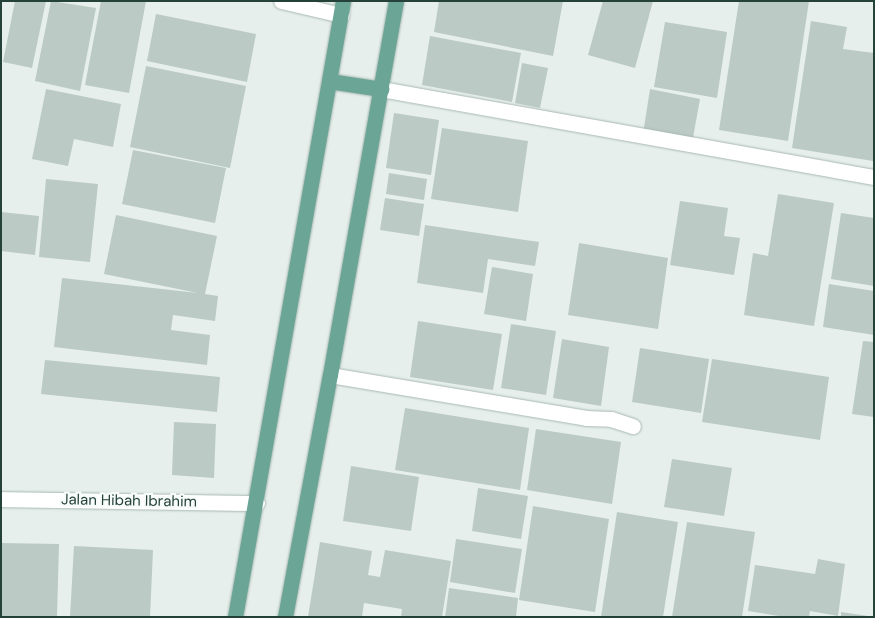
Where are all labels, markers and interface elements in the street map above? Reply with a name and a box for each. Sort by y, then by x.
street label: Jalan Hibah Ibrahim [61,491,197,511]

